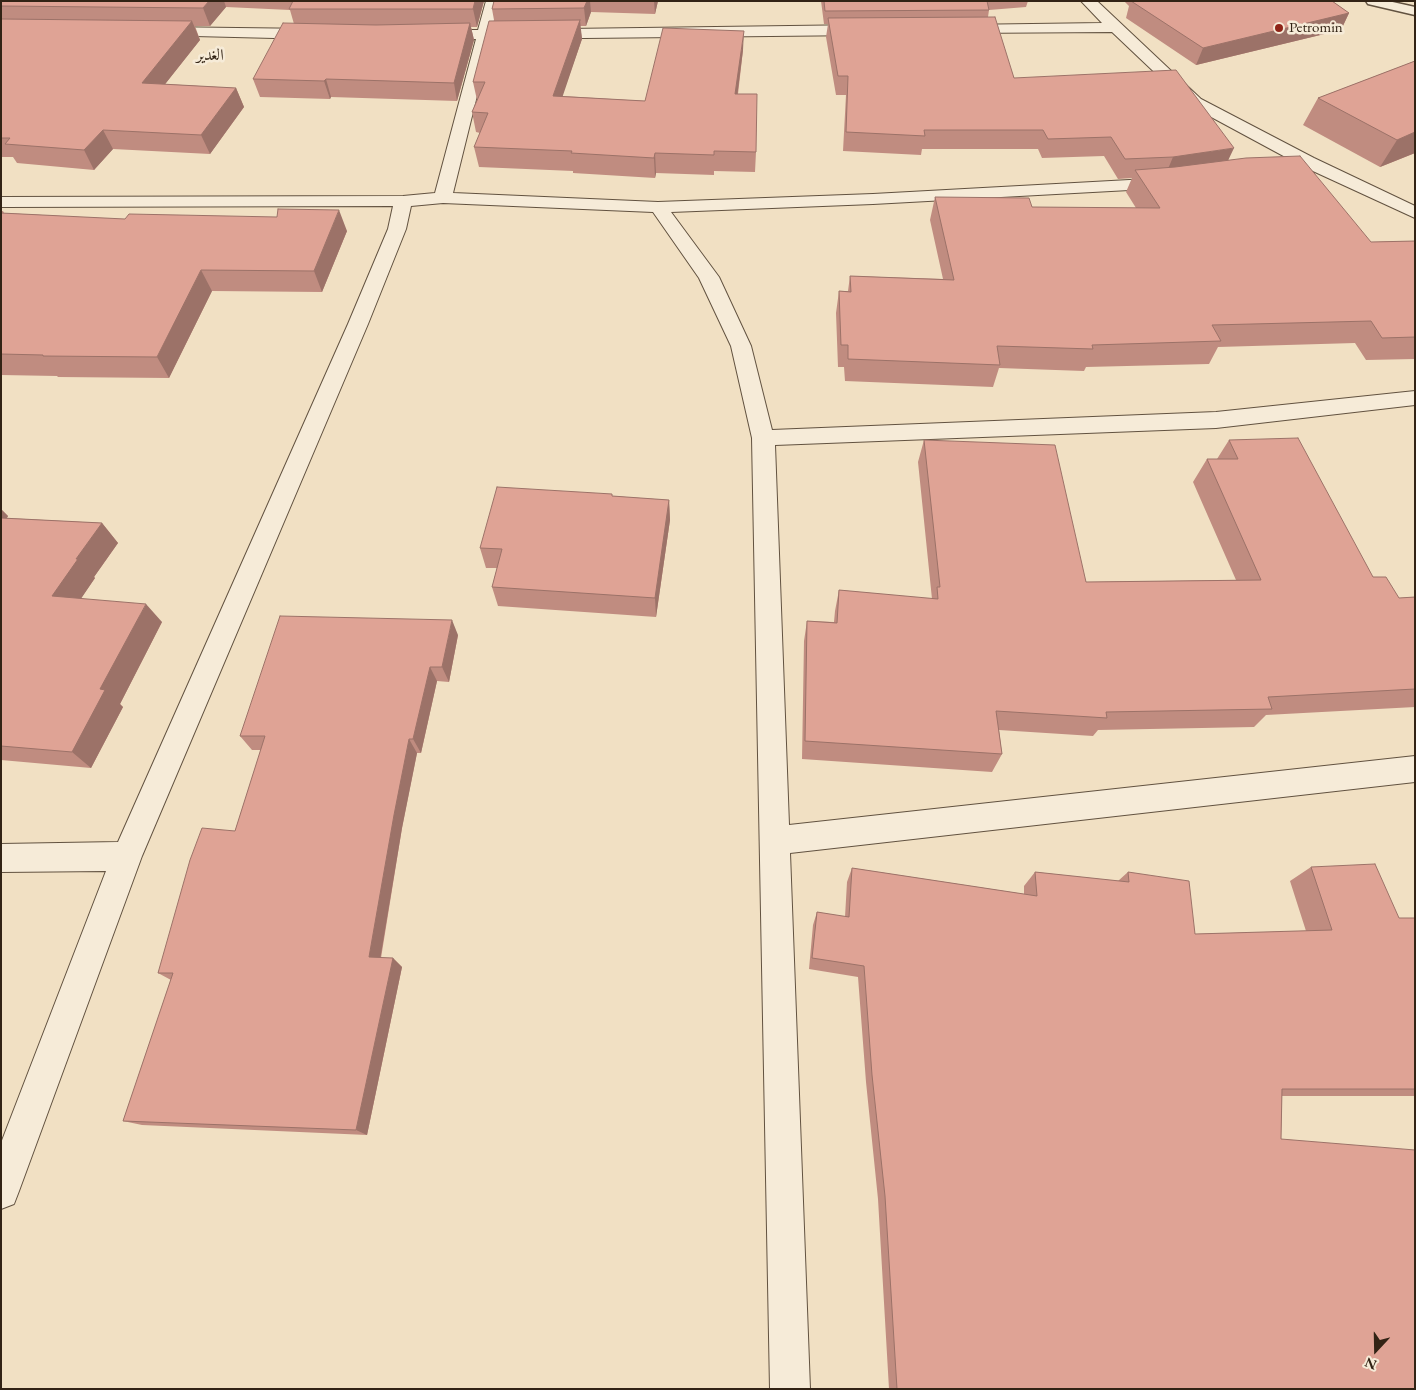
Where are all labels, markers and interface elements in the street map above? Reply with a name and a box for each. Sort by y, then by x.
place label: Petromin [1289,19,1343,37]
marker: Petromin [1273,22,1285,34]
district label: الغدير [196,46,224,66]
north arrow [1351,1325,1401,1375]
text: N [1362,1354,1379,1374]

